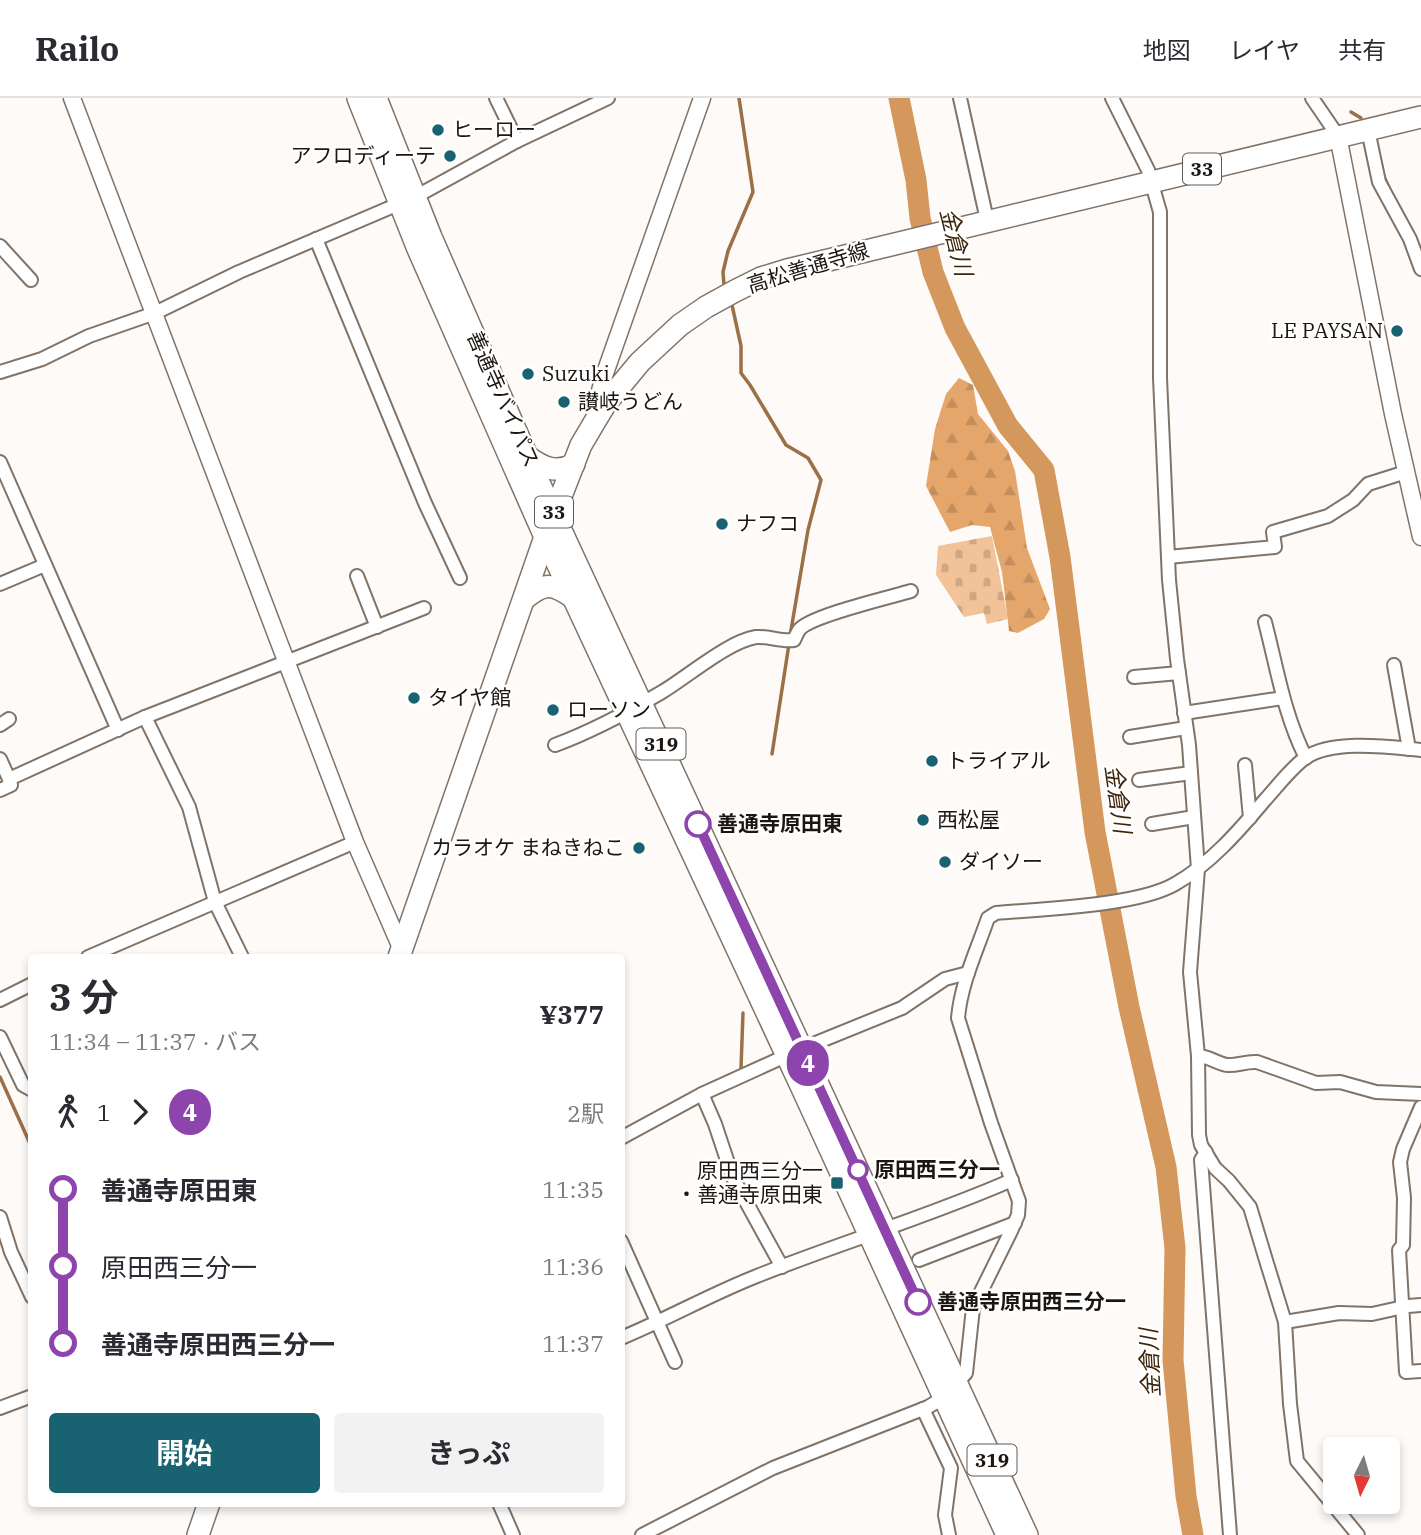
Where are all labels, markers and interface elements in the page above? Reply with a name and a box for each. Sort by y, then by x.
text: Railo [35,27,119,70]
text: 地図 [1143,34,1191,66]
text: レイヤ [1229,34,1300,66]
text: 共有 [1338,34,1386,66]
place label: ヒーロー [452,115,536,143]
marker: ヒーロー [430,122,446,138]
place label: アフロディーテ [290,141,436,169]
marker: アフロディーテ [442,148,458,164]
road number: 33 [1183,153,1221,184]
water label: 金倉川 [934,205,981,282]
street label: 高松善通寺線 [743,235,872,299]
place label: LE PAYSAN [1271,316,1383,344]
marker: LE PAYSAN [1389,323,1405,339]
street label: 善通寺バイパス [461,326,547,471]
place label: Suzuki [542,359,610,387]
marker: Suzuki [520,366,536,382]
place label: 讃岐うどん [578,387,683,415]
marker: 讃岐うどん [556,394,572,410]
road number: 33 [535,496,573,528]
place label: ナフコ [736,509,799,537]
marker: ナフコ [714,516,730,532]
place label: タイヤ館 [428,683,511,711]
marker: タイヤ館 [406,690,422,706]
place label: ローソン [567,695,651,723]
marker: ローソン [545,702,561,718]
road number: 319 [636,729,686,760]
place label: トライアル [946,746,1051,774]
marker: トライアル [924,753,940,769]
water label: 金倉川 [1099,763,1139,838]
place label: 西松屋 [937,805,1000,833]
place label: 善通寺原田東 [717,809,843,837]
marker: 善通寺原田東 [685,811,711,837]
marker: 西松屋 [915,812,931,828]
place label: カラオケ まねきねこ [431,833,625,861]
marker: カラオケ まねきねこ [631,840,647,856]
place label: ダイソー [959,847,1043,875]
marker: ダイソー [937,854,953,870]
text: 3 分 [49,972,119,1021]
text: ¥377 [539,997,604,1031]
text: 11:34 – 11:37 · バス [49,1026,261,1056]
line badge: 4 [785,1040,831,1086]
text: 4 [801,1047,815,1079]
icon: walk [49,1093,87,1131]
icon: forward [121,1093,159,1131]
text: 4 [183,1096,197,1128]
text: 1 [97,1097,111,1127]
text: 2駅 [567,1098,604,1128]
place label: 原田西三分一 [874,1155,1000,1183]
place label: 原田西三分一 ・善通寺原田東 [676,1156,823,1208]
marker: 原田西三分一 [848,1160,868,1180]
text: 善通寺原田東 [101,1173,257,1207]
text: 11:35 [542,1174,604,1204]
marker: 原田西三分一 ・善通寺原田東 [829,1175,845,1191]
text: 原田西三分一 [101,1250,257,1284]
text: 11:36 [542,1251,604,1281]
place label: 善通寺原田西三分一 [937,1287,1126,1315]
marker: 善通寺原田西三分一 [905,1289,931,1315]
water label: 金倉川 [1132,1325,1166,1398]
text: 善通寺原田西三分一 [101,1327,335,1361]
text: 11:37 [542,1328,604,1358]
button: 開始 [49,1413,320,1493]
button: きっぷ [334,1413,604,1493]
north arrow [1323,1437,1400,1514]
map controls [1323,1437,1400,1514]
road number: 319 [968,1444,1016,1476]

